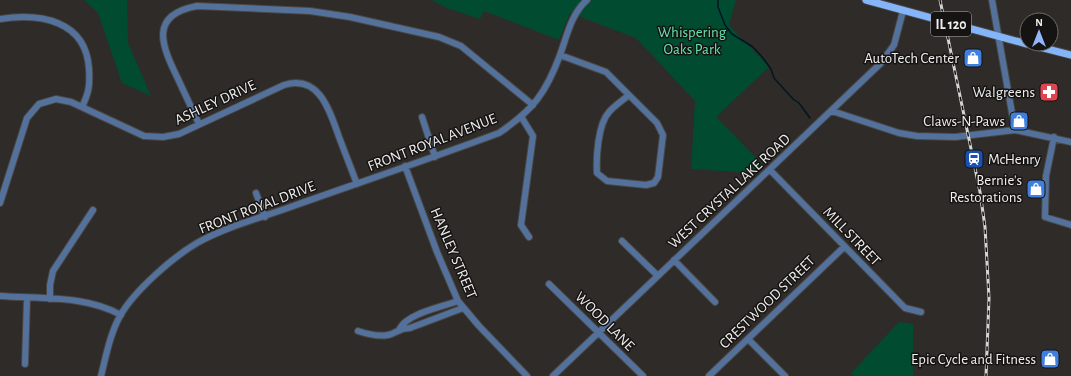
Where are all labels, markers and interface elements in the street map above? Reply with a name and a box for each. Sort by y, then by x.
road number: IL 120 [931,12,971,36]
north arrow [1019,12,1059,52]
text: N [1035,17,1043,28]
park label: Whispering Oaks Park [658,25,727,57]
shop icon: AutoTech Center [962,47,984,69]
place label: AutoTech Center [864,51,959,66]
street label: ASHLEY DRIVE [172,77,258,128]
pharmacy icon: Walgreens [1038,81,1060,103]
place label: Walgreens [973,85,1035,100]
shop icon: Claws-N-Paws [1008,110,1030,132]
street label: FRONT ROYAL AVENUE [366,111,499,174]
place label: Claws-N-Paws [923,114,1005,129]
street label: WEST CRYSTAL LAKE ROAD [666,131,793,252]
station icon: McHenry [963,148,985,170]
place label: McHenry [988,152,1041,167]
place label: Bernie's Restorations [949,173,1022,205]
street label: FRONT ROYAL DRIVE [197,178,317,237]
shop icon: Bernie's Restorations [1025,178,1047,200]
street label: MILL STREET [820,204,884,269]
street label: HANLEY STREET [428,205,480,302]
street label: CRESTWOOD STREET [717,253,818,352]
street label: WOOD LANE [572,289,637,354]
shop icon: Epic Cycle and Fitness [1039,348,1061,370]
place label: Epic Cycle and Fitness [911,352,1036,367]

